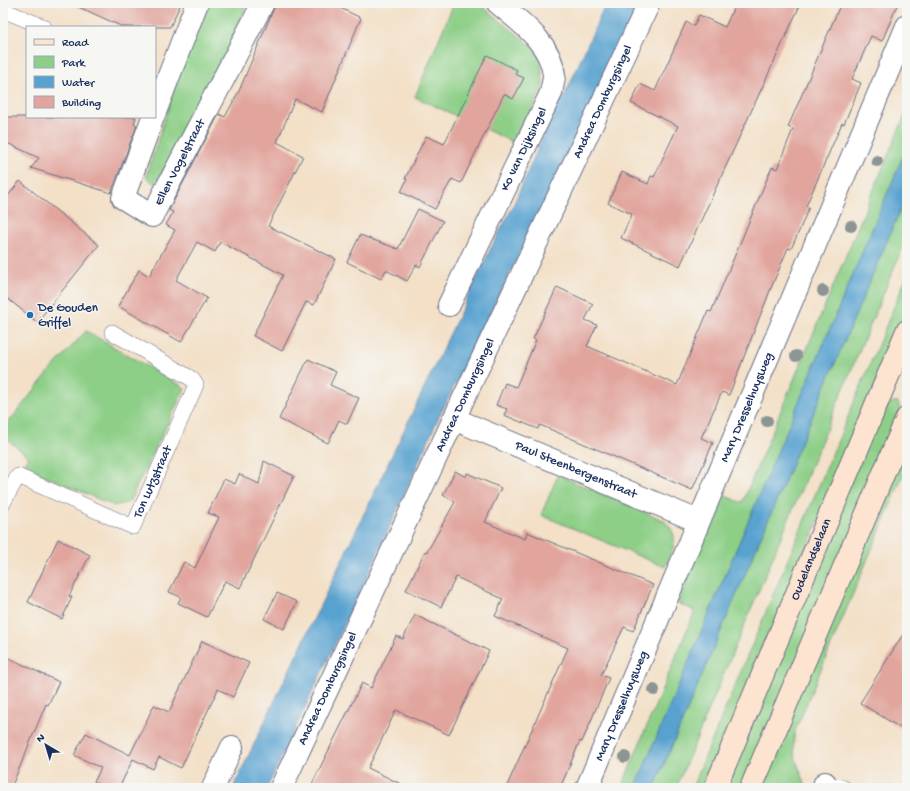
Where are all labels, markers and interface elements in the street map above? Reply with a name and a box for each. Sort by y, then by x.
legend [26,26,156,118]
text: Road [62,37,89,51]
street label: Andrea Domburgsingel [570,43,636,161]
text: Park [61,57,87,71]
text: Water [62,77,96,91]
text: Building [61,97,101,111]
street label: Ko van Dijksingel [498,105,551,193]
street label: Ellen Vogelstraat [151,115,209,208]
place label: De Gouden Griffel [37,301,99,331]
marker: De Gouden Griffel [25,310,35,320]
street label: Andrea Domburgsingel [432,336,498,454]
street label: Mary Dresselhuysweg [717,350,777,464]
street label: Paul Steenbergenstraat [512,437,640,503]
street label: Ton Lutzstraat [130,442,176,521]
street label: Oudelandselaan [787,516,835,602]
street label: Andrea Domburgsingel [295,629,361,747]
street label: Mary Dresselhuysweg [592,649,651,763]
north arrow [26,725,66,765]
text: N [35,732,48,746]

